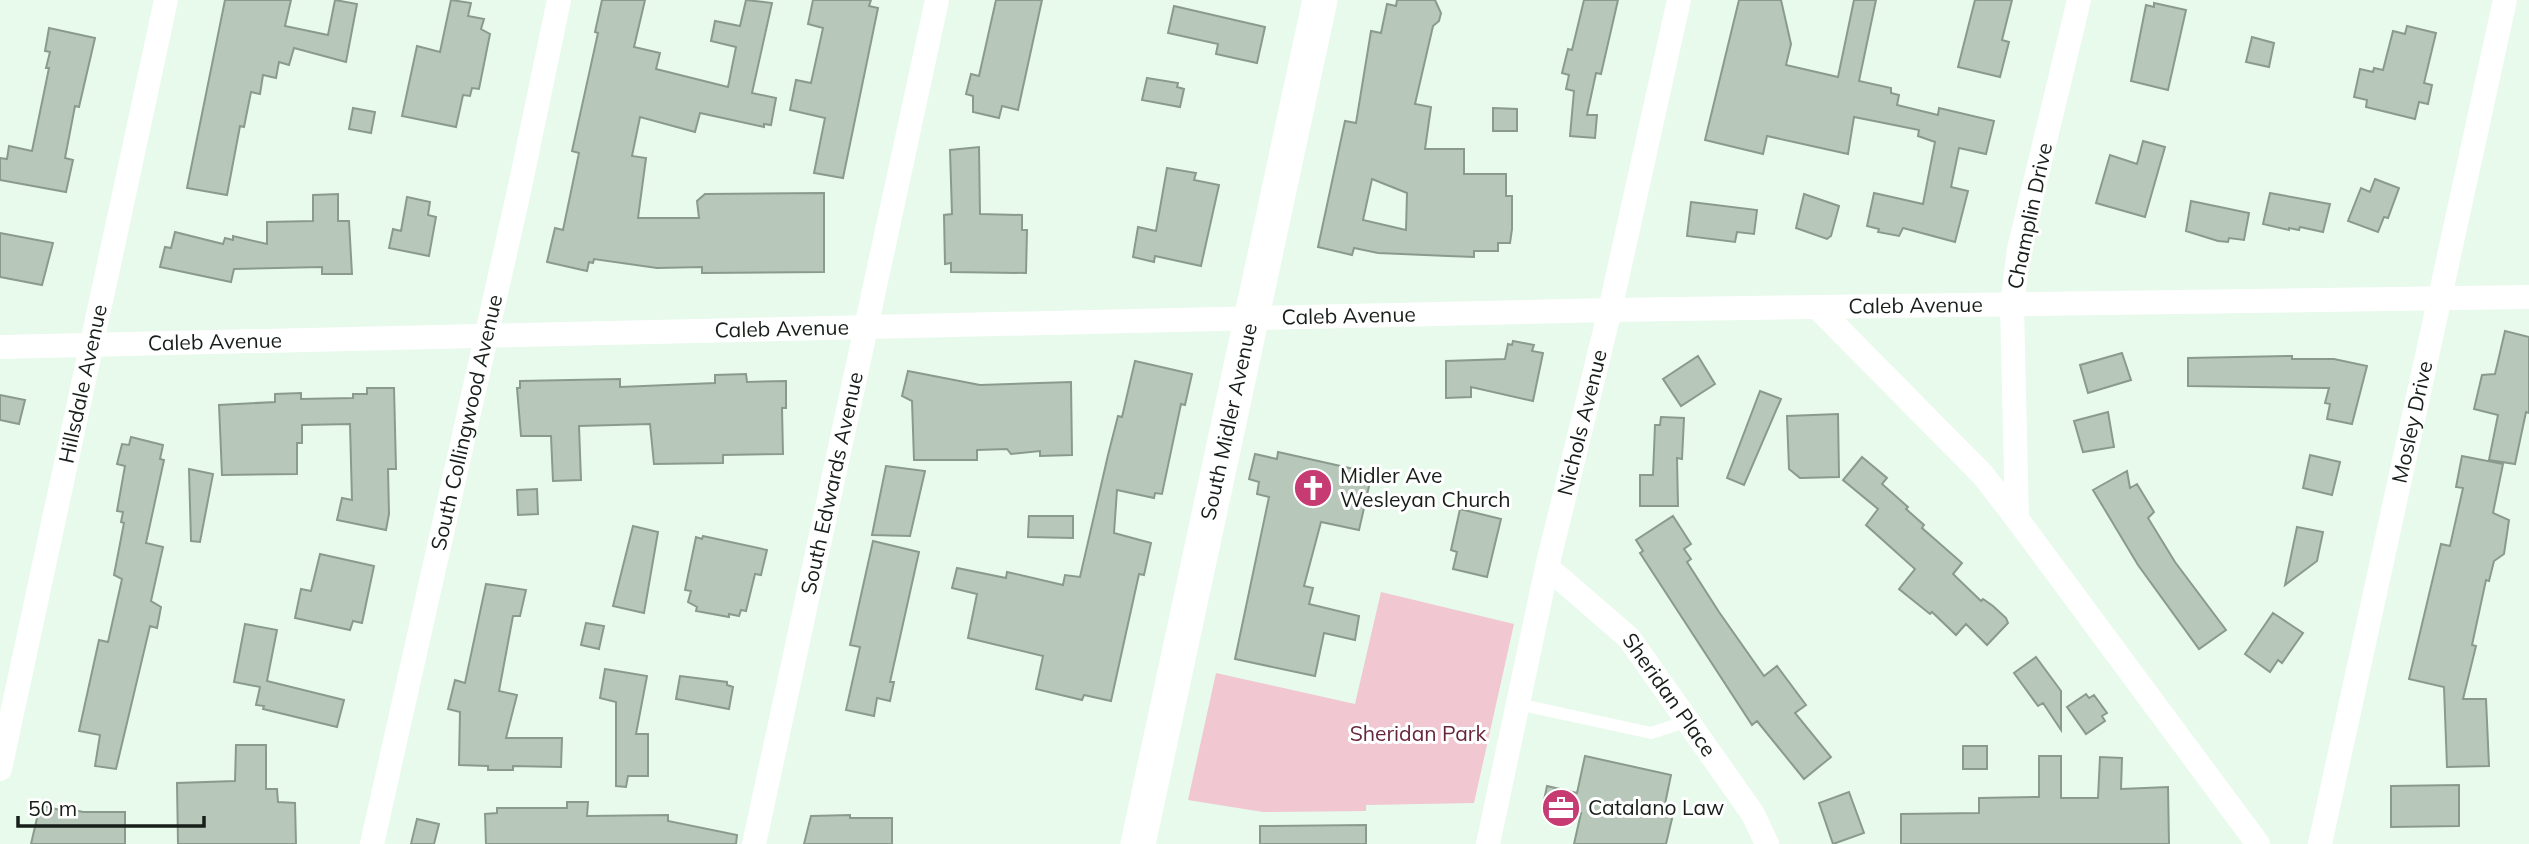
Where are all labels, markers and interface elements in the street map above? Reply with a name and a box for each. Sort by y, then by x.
street label: Champlin Drive [2001,140,2057,291]
street label: Caleb Avenue [1848,291,1983,319]
street label: South Collingwood Avenue [425,292,507,553]
street label: Caleb Avenue [1281,300,1416,330]
street label: Hillsdale Avenue [52,302,112,466]
street label: Caleb Avenue [714,313,849,343]
street label: South Midler Avenue [1194,321,1262,522]
street label: Caleb Avenue [147,327,282,356]
street label: Nichols Avenue [1551,347,1612,498]
street label: Mosley Drive [2386,358,2438,485]
street label: South Edwards Avenue [794,369,868,597]
place label: Midler Ave Wesleyan Church [1340,462,1511,512]
church icon: Midler Ave Wesleyan Church [1292,467,1334,509]
street label: Sheridan Place [1617,627,1722,761]
park label: Sheridan Park [1350,720,1486,746]
scale bar [18,784,203,828]
office icon: Catalano Law [1540,787,1582,829]
place label: Catalano Law [1588,794,1724,820]
text: 50 m [28,795,77,821]

